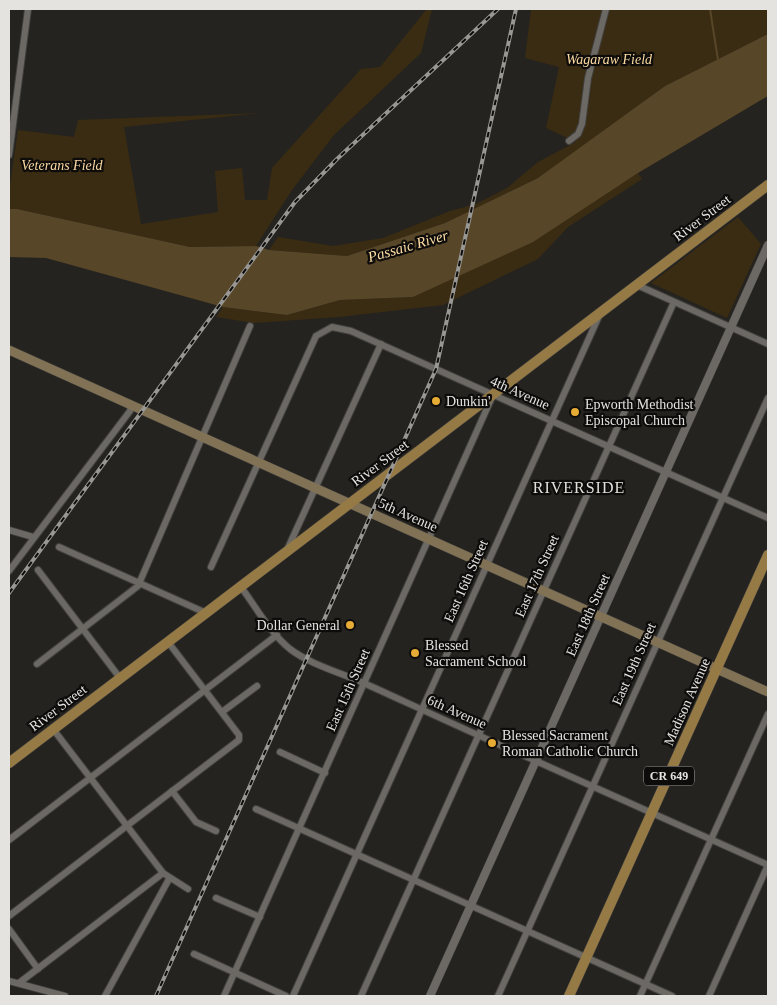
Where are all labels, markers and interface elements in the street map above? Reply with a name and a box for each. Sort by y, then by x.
park label: Wagaraw Field [566,52,653,67]
park label: Veterans Field [21,158,104,173]
street label: River Street [671,192,733,244]
water label: Passaic River [365,227,450,265]
street label: 4th Avenue [488,373,552,413]
place label: Dunkin' [446,394,491,409]
marker: Dunkin' [430,395,442,407]
place label: Epworth Methodist Episcopal Church [585,397,694,428]
marker: Epworth Methodist Episcopal Church [569,406,581,418]
street label: River Street [349,437,411,489]
district label: RIVERSIDE [533,479,625,496]
street label: 5th Avenue [376,495,440,535]
street label: East 17th Street [512,532,562,620]
street label: East 16th Street [441,537,491,625]
street label: East 18th Street [563,571,613,659]
place label: Dollar General [256,618,340,633]
marker: Dollar General [344,619,356,631]
street label: East 19th Street [609,620,659,708]
place label: Blessed Sacrament School [425,638,527,669]
street label: East 15th Street [323,646,373,734]
marker: Blessed Sacrament School [409,647,421,659]
street label: Madison Avenue [661,656,713,748]
street label: River Street [27,682,89,734]
street label: 6th Avenue [425,692,489,732]
place label: Blessed Sacrament Roman Catholic Church [502,728,638,759]
marker: Blessed Sacrament Roman Catholic Church [486,737,498,749]
road number: CR 649 [644,766,694,786]

